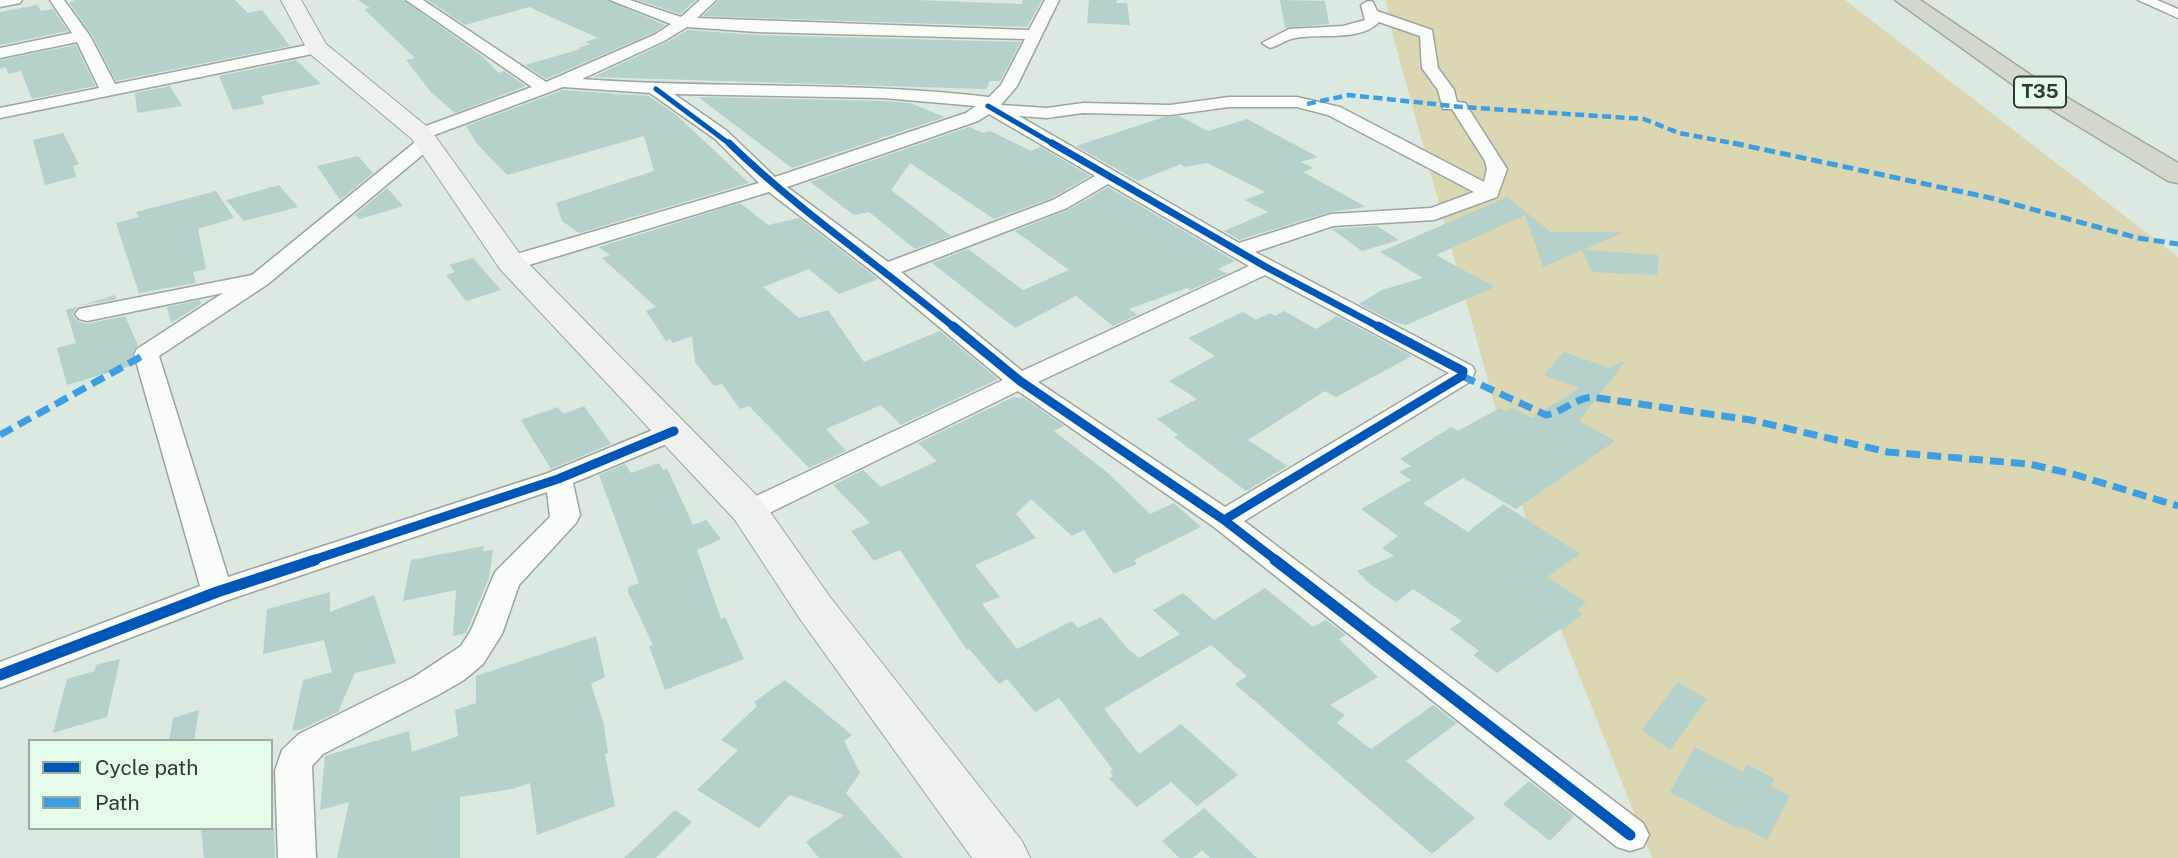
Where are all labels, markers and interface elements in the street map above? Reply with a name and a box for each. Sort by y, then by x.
road number: T35 [2014,76,2066,108]
legend [28,739,273,830]
text: Cycle path [95,755,198,780]
text: Path [95,790,140,815]

